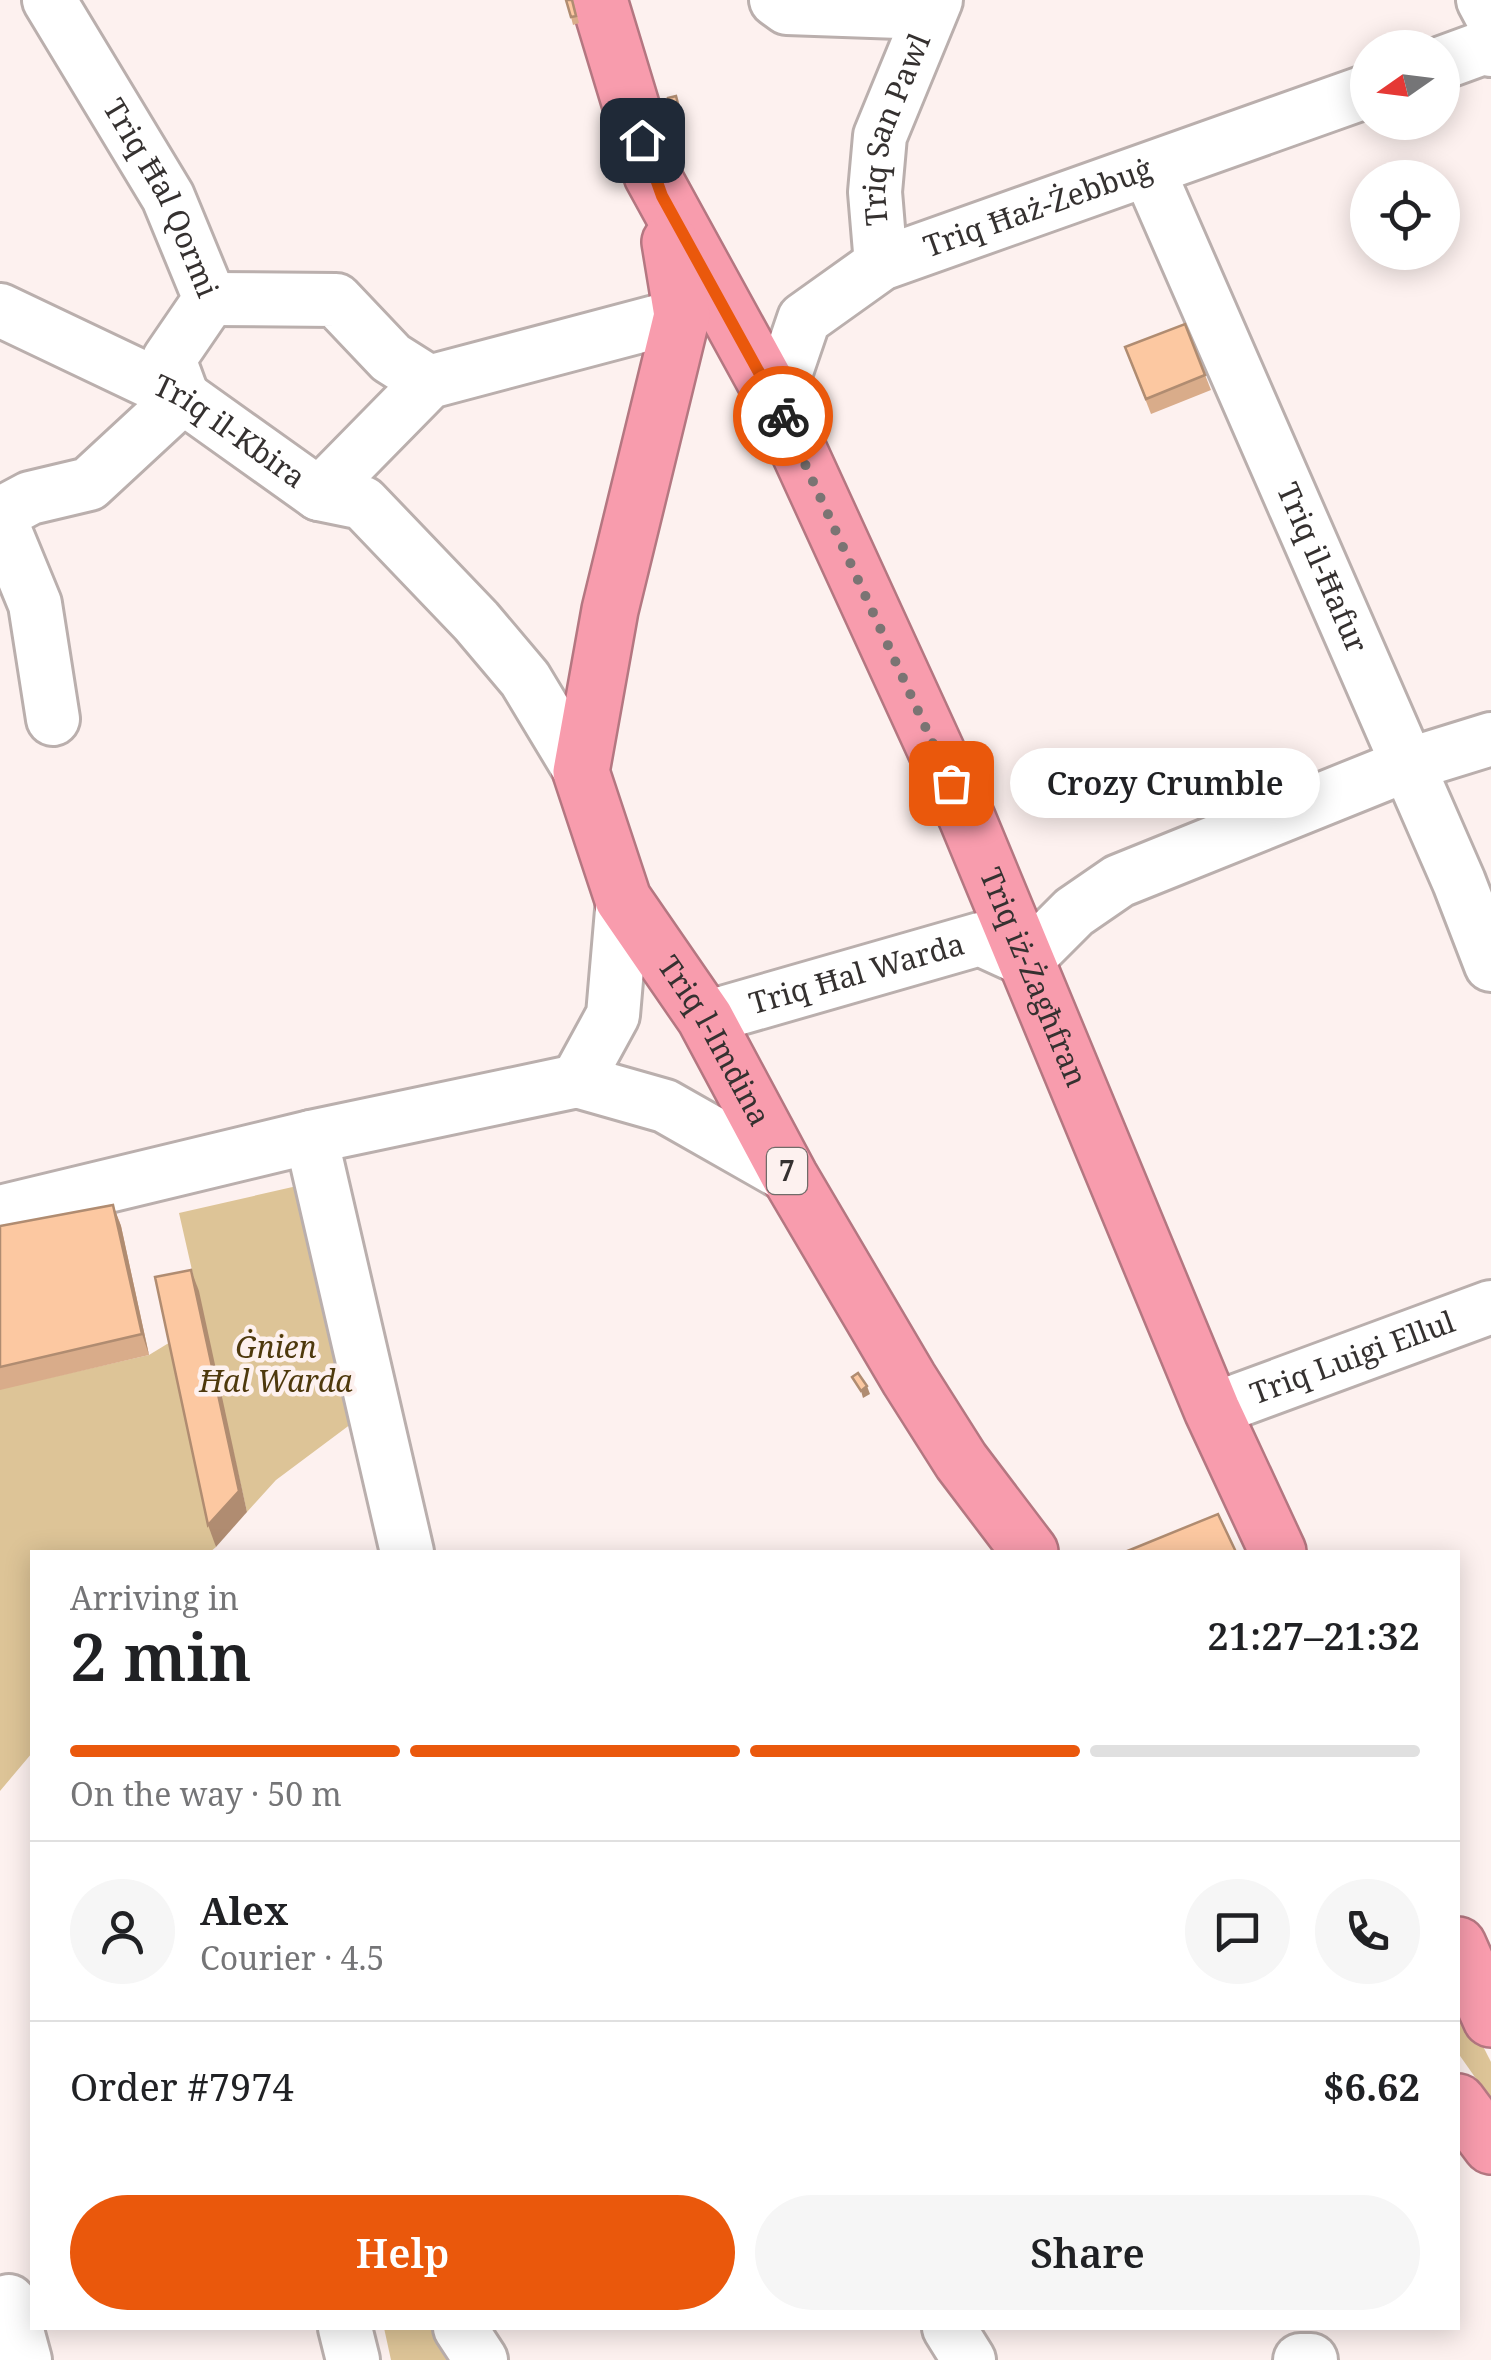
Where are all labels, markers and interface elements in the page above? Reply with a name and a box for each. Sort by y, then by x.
street label: Triq San Pawl [853,27,939,227]
north arrow [1350,30,1460,140]
map controls [1350,30,1460,270]
street label: Triq Ħal Qormi [94,91,229,303]
pin [600,98,685,183]
icon: home [615,113,670,168]
street label: Triq Ħaż-Żebbuġ [918,147,1157,266]
button: locate [1350,160,1460,270]
street label: Triq il-Kbira [147,364,314,497]
courier [733,366,833,466]
icon: bike [756,389,811,444]
street label: Triq il-Ħafur [1268,476,1378,659]
pin [909,741,994,826]
callout: Crozy Crumble [1011,748,1321,818]
icon: bag [924,756,979,811]
text: Crozy Crumble [1046,761,1284,804]
street label: Triq iż-Żagħfran [971,861,1098,1093]
street label: Triq Ħal Warda [744,923,969,1023]
street label: Triq l-Imdina [649,947,781,1133]
road number: 7 [767,1148,807,1194]
street label: Triq Luigi Ellul [1244,1300,1460,1413]
park label: Ġnien Ħal Warda [198,1326,353,1401]
text: Arriving in [70,1576,239,1619]
text: 21:27–21:32 [1207,1609,1420,1661]
text: 2 min [70,1612,252,1700]
text: On the way · 50 m [70,1772,342,1815]
button: person [70,1879,175,1984]
button: chat [1185,1879,1290,1984]
button: phone [1315,1879,1420,1984]
text: Alex [200,1884,288,1936]
text: Courier · 4.5 [200,1936,384,1979]
text: Order #7974 [70,2060,294,2112]
text: $6.62 [1323,2060,1420,2112]
button: Help [70,2195,735,2310]
button: Share [755,2195,1420,2310]

